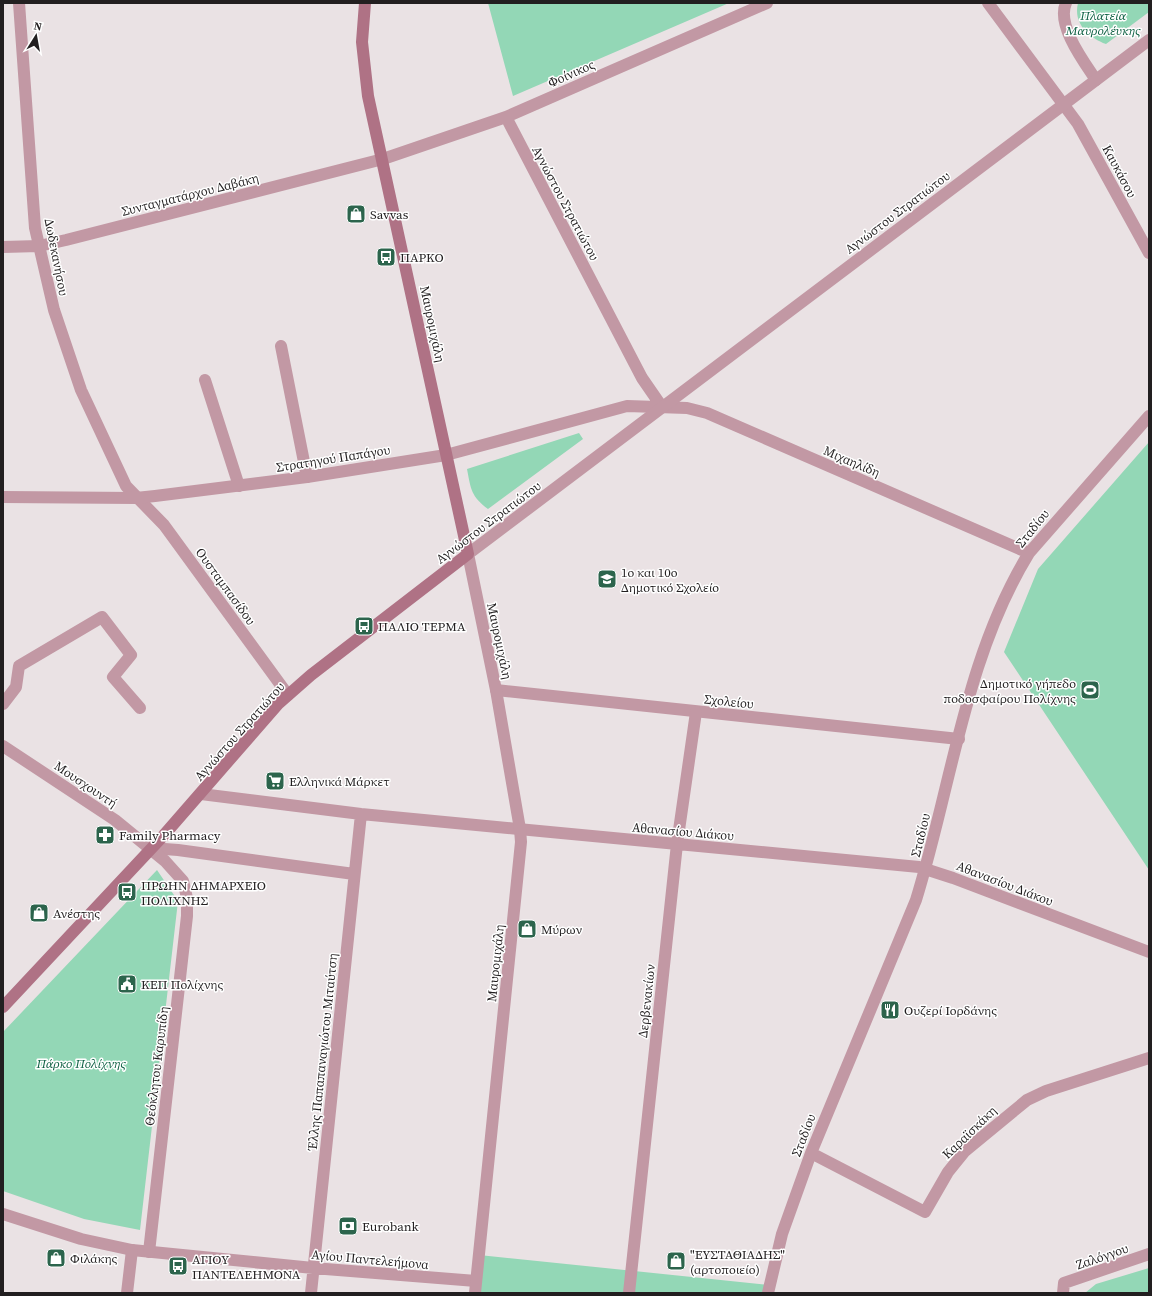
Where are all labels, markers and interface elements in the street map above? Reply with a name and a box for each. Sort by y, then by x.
park label: Πλατεία Μαυρολέυκης [1065,7,1141,39]
north arrow [16,16,56,56]
text: N [32,19,43,35]
street label: Φοίνικος [545,56,597,91]
street label: Καυκάσου [1099,142,1141,201]
street label: Αγνώστου Στρατιώτου [528,143,603,264]
street label: Αγνώστου Στρατιώτου [841,167,953,257]
street label: Συνταγματάρχου Δαβάκη [120,169,260,220]
shop icon: Savvas [345,203,367,225]
place label: Savvas [370,206,409,223]
street label: Δωδεκανήσου [41,217,72,297]
bus stop icon: ΠΑΡΚΟ [375,246,397,268]
place label: ΠΑΡΚΟ [400,249,444,266]
street label: Μαυρομιχάλη [416,284,449,364]
street label: Στρατηγού Παπάγου [275,441,391,476]
street label: Μιχαηλίδη [821,442,883,481]
street label: Αγνώστου Στρατιώτου [432,477,544,567]
street label: Σταδίου [1012,506,1053,551]
street label: Ουσταμπασίδου [192,544,259,628]
place label: 1ο και 10ο Δημοτικό Σχολείο [621,564,719,596]
school or university icon: 1ο και 10ο Δημοτικό Σχολείο [596,568,618,590]
street label: Μαυρομιχάλη [483,601,516,681]
bus stop icon: ΠΑΛΙΟ ΤΕΡΜΑ [353,615,375,637]
place label: ΠΑΛΙΟ ΤΕΡΜΑ [378,618,466,635]
place label: Δημοτικό γήπεδο ποδοσφαίρου Πολίχνης [944,675,1076,707]
street label: Αγνώστου Στρατιώτου [190,678,288,784]
sports icon: Δημοτικό γήπεδο ποδοσφαίρου Πολίχνης [1079,679,1101,701]
street label: Σχολείου [703,690,755,713]
street label: Μουσχουντή [51,757,120,812]
supermarket icon: Ελληνικά Μάρκετ [264,770,286,792]
place label: Ελληνικά Μάρκετ [289,773,390,790]
street label: Σταδίου [907,811,934,859]
street label: Αθανασίου Διάκου [631,819,735,844]
pharmacy icon: Family Pharmacy [94,824,116,846]
place label: Family Pharmacy [119,827,221,844]
street label: Αθανασίου Διάκου [954,857,1056,910]
place label: ΠΡΩΗΝ ΔΗΜΑΡΧΕΙΟ ΠΟΛΙΧΝΗΣ [141,877,266,909]
bus stop icon: ΠΡΩΗΝ ΔΗΜΑΡΧΕΙΟ ΠΟΛΙΧΝΗΣ [116,881,138,903]
shop icon: Ανέστης [28,902,50,924]
place label: Ανέστης [53,905,100,922]
shop icon: Μύρων [516,918,538,940]
place label: Μύρων [541,921,582,938]
street label: Μαυρομιχάλη [483,924,508,1003]
street label: Έλλης Παπαπαναγιώτου Μιταύτση [304,952,341,1153]
street label: Δερβενακίων [634,963,659,1039]
public building icon: ΚΕΠ Πολίχνης [116,973,138,995]
place label: ΚΕΠ Πολίχνης [141,976,223,993]
restaurant icon: Ουζερί Ιορδάνης [879,999,901,1021]
place label: Ουζερί Ιορδάνης [904,1002,997,1019]
street label: Θεόκλητου Καρυπίδη [141,1005,172,1127]
park label: Πάρκο Πολίχνης [35,1055,126,1072]
street label: Καραϊσκάκη [939,1102,1000,1163]
street label: Σταδίου [788,1111,819,1159]
bank icon: Eurobank [337,1215,359,1237]
place label: Eurobank [362,1218,420,1235]
street label: Ζαλόγγου [1074,1240,1131,1273]
street label: Αγίου Παντελεήμονα [311,1246,429,1273]
place label: "ΕΥΣΤΑΘΙΑΔΗΣ" (αρτοποιείο) [690,1246,785,1278]
shop icon: Φιλάκης [45,1247,67,1269]
place label: Φιλάκης [70,1250,118,1267]
shop icon: "ΕΥΣΤΑΘΙΑΔΗΣ" (αρτοποιείο) [665,1250,687,1272]
place label: ΑΓΙΟΥ ΠΑΝΤΕΛΕΗΜΟΝΑ [192,1251,301,1283]
bus stop icon: ΑΓΙΟΥ ΠΑΝΤΕΛΕΗΜΟΝΑ [167,1255,189,1277]

